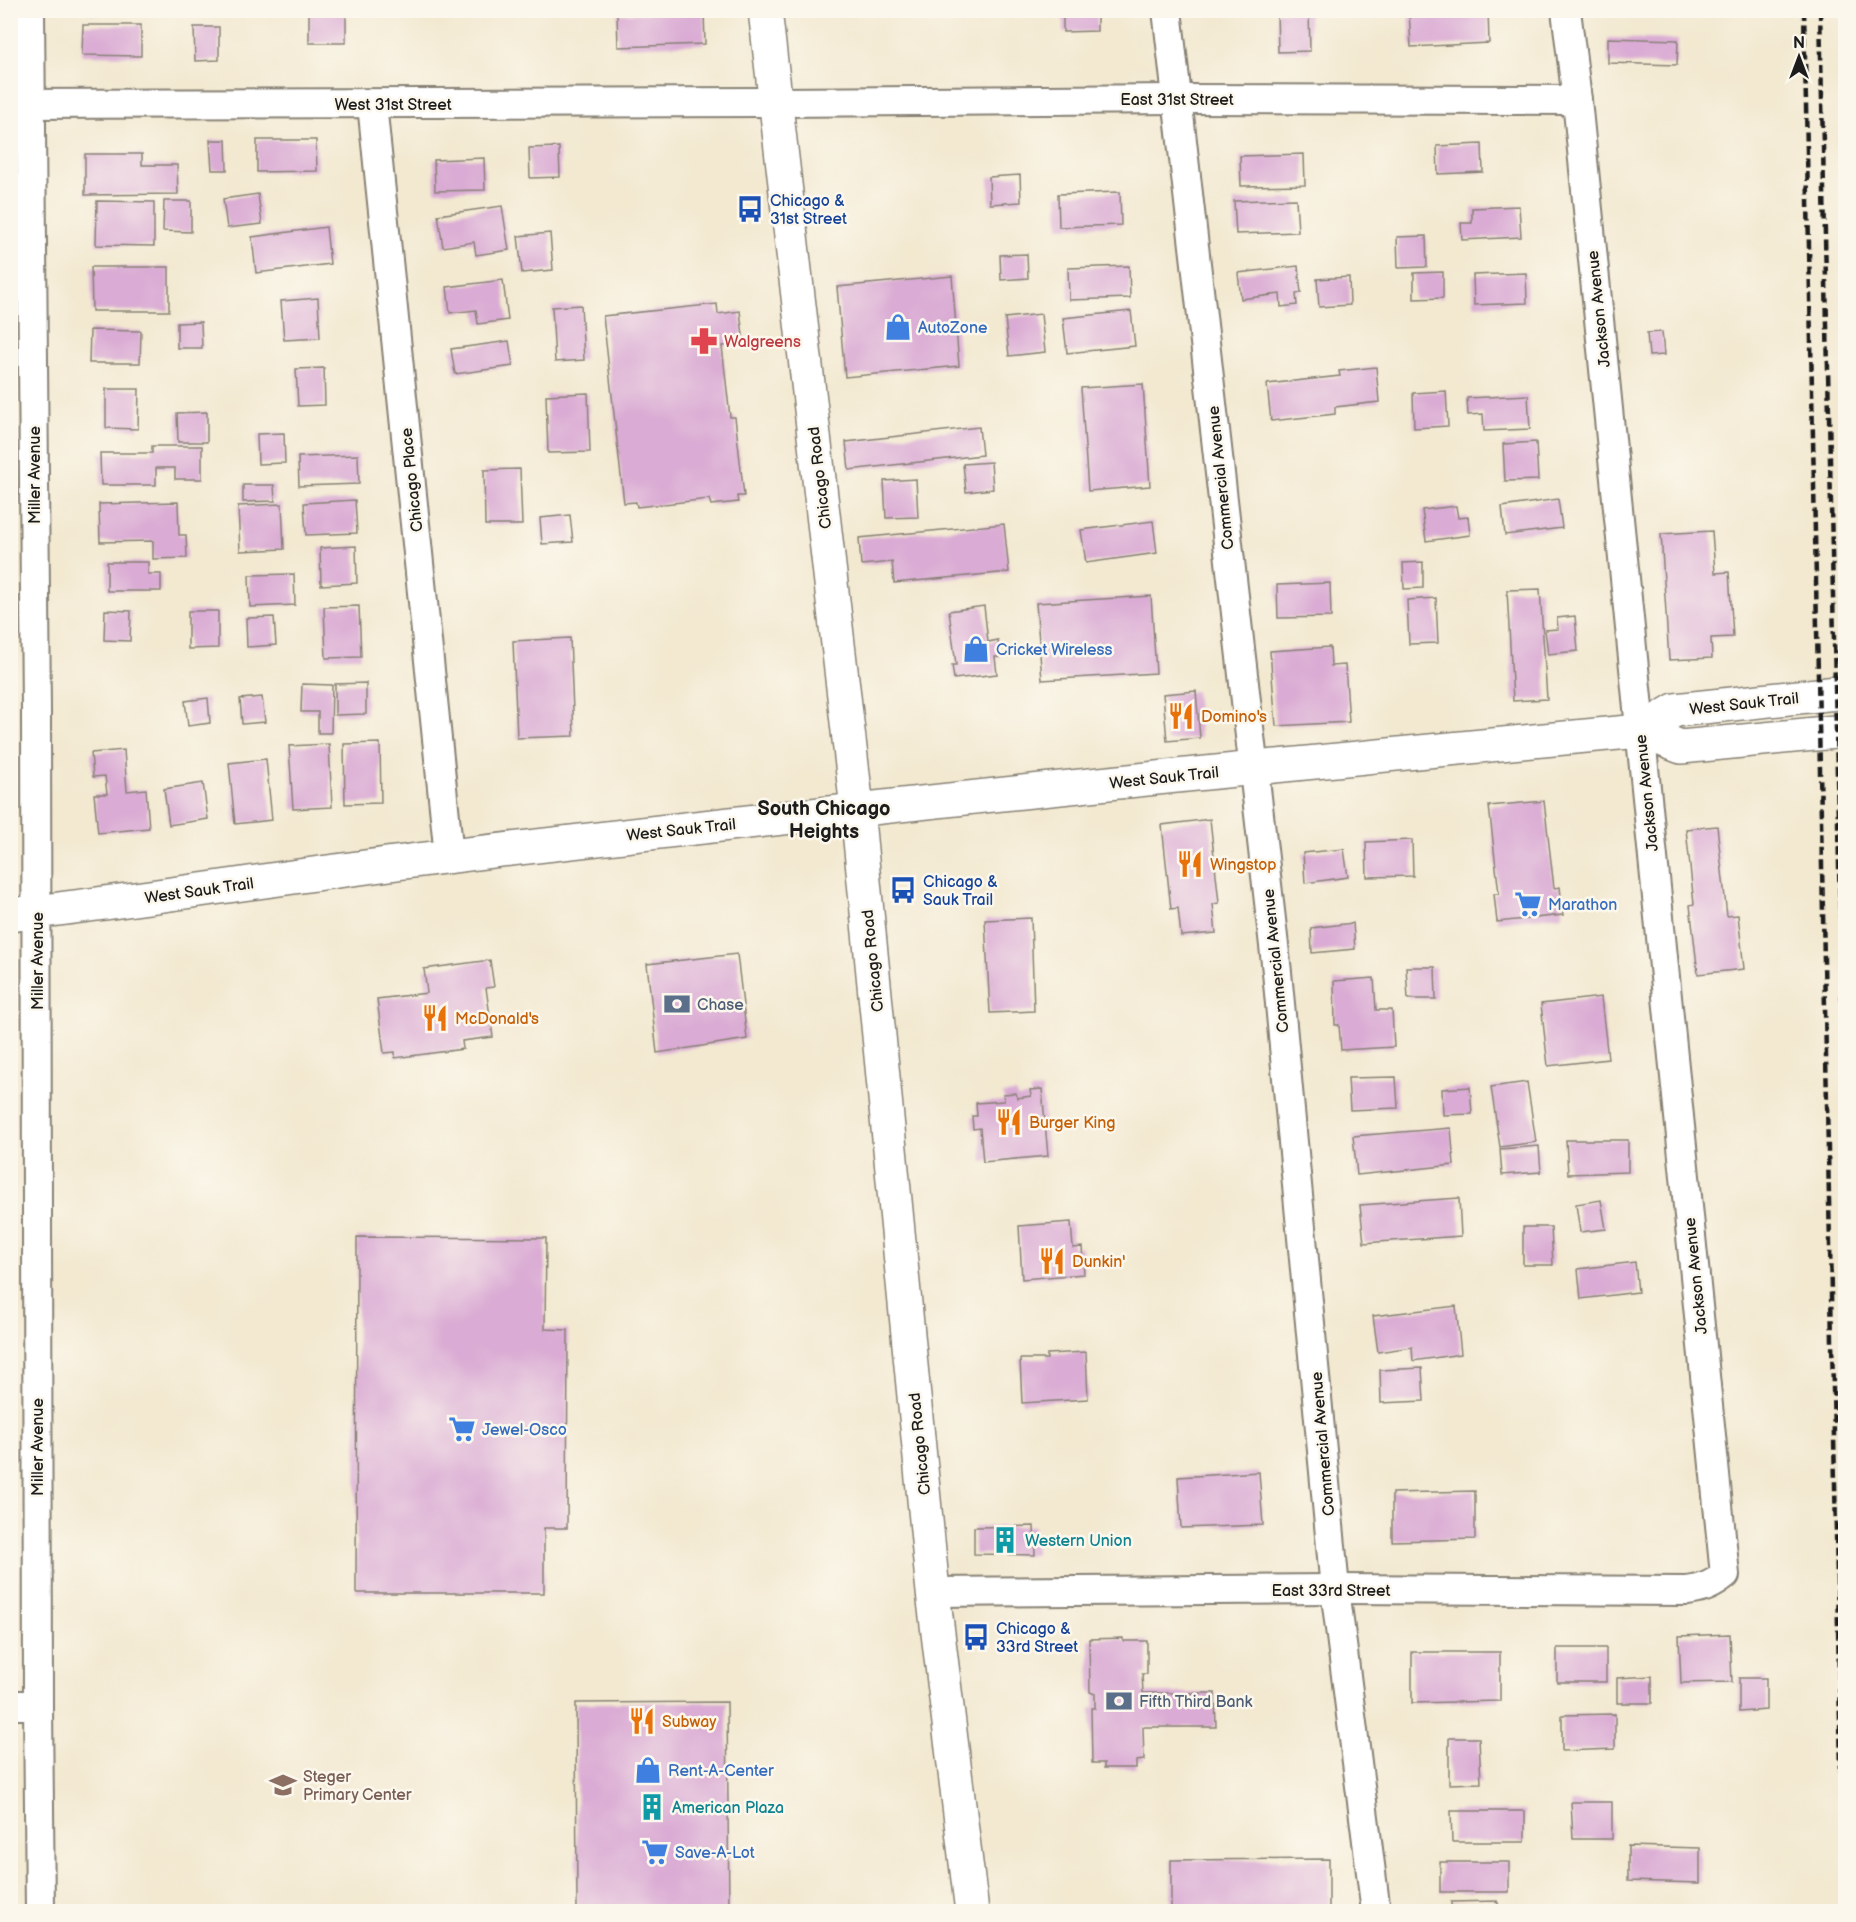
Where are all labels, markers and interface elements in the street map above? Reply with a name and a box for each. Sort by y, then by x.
north arrow [1769,27,1829,87]
text: N [1793,34,1805,53]
street label: East 31st Street [1120,91,1234,110]
street label: West 31st Street [334,96,452,115]
place label: Chicago & 31st Street [770,192,847,229]
bus stop icon: Chicago & 31st Street [735,194,765,224]
street label: Jackson Avenue [1584,249,1615,368]
shop icon: AutoZone [883,312,913,342]
place label: AutoZone [918,319,988,338]
pharmacy icon: Walgreens [689,326,719,356]
place label: Walgreens [724,333,801,352]
street label: Commercial Avenue [1204,404,1239,551]
street label: Miller Avenue [26,426,45,524]
street label: Chicago Place [398,426,427,533]
street label: Chicago Road [805,426,836,530]
shop icon: Cricket Wireless [961,634,991,664]
place label: Cricket Wireless [996,641,1112,660]
street label: West Sauk Trail [1688,689,1800,720]
restaurant icon: Domino's [1166,701,1196,731]
place label: Domino's [1201,708,1267,727]
street label: Jackson Avenue [1632,733,1663,852]
street label: West Sauk Trail [1108,763,1220,794]
district label: South Chicago Heights [758,797,890,844]
street label: West Sauk Trail [625,815,737,846]
restaurant icon: Wingstop [1175,849,1205,879]
place label: Wingstop [1210,856,1277,875]
place label: Chicago & Sauk Trail [923,873,998,910]
street label: West Sauk Trail [143,874,255,909]
bus stop icon: Chicago & Sauk Trail [888,875,918,905]
street label: Commercial Avenue [1259,887,1294,1034]
supermarket icon: Marathon [1513,889,1543,919]
place label: Marathon [1548,896,1617,915]
street label: Chicago Road [859,909,888,1013]
street label: Miller Avenue [29,912,48,1010]
bank icon: Chase [662,989,692,1019]
place label: Chase [697,996,744,1015]
restaurant icon: McDonald's [420,1003,450,1033]
place label: McDonald's [455,1010,539,1029]
restaurant icon: Burger King [994,1107,1024,1137]
place label: Burger King [1029,1114,1116,1133]
street label: Jackson Avenue [1681,1216,1712,1335]
restaurant icon: Dunkin' [1037,1246,1067,1276]
place label: Dunkin' [1072,1253,1125,1272]
street label: Commercial Avenue [1308,1370,1339,1517]
street label: Chicago Road [906,1392,935,1496]
street label: Miller Avenue [29,1398,48,1496]
supermarket icon: Jewel-Osco [447,1414,477,1444]
place label: Jewel-Osco [482,1421,567,1440]
building icon: Western Union [990,1525,1020,1555]
place label: Western Union [1025,1532,1132,1551]
street label: East 33rd Street [1272,1582,1391,1601]
place label: Chicago & 33rd Street [996,1620,1078,1657]
bus stop icon: Chicago & 33rd Street [961,1622,991,1652]
bank icon: Fifth Third Bank [1104,1686,1134,1716]
place label: Fifth Third Bank [1139,1693,1253,1712]
restaurant icon: Subway [627,1706,657,1736]
place label: Subway [662,1713,717,1732]
shop icon: Rent-A-Center [633,1755,663,1785]
place label: Rent-A-Center [668,1762,774,1781]
place label: Steger Primary Center [303,1768,412,1805]
school or university icon: Steger Primary Center [268,1770,298,1800]
building icon: American Plaza [637,1792,667,1822]
place label: American Plaza [672,1799,784,1818]
supermarket icon: Save-A-Lot [640,1837,670,1867]
place label: Save-A-Lot [675,1844,755,1863]

